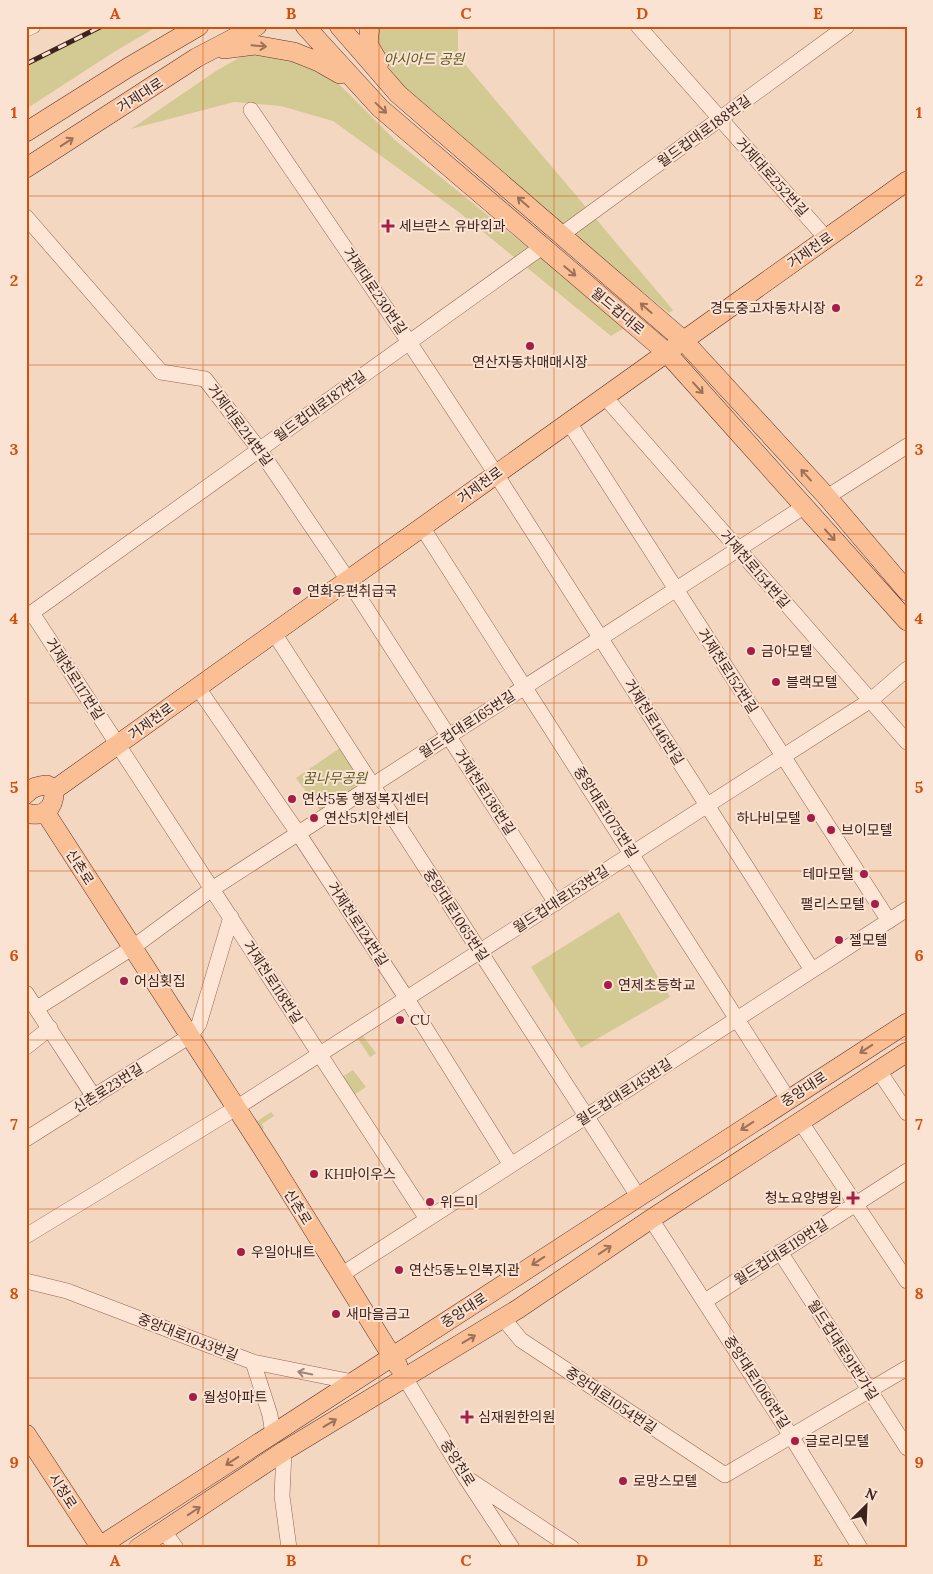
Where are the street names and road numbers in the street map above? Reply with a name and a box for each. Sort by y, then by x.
street label: 거제대로 [113,73,167,117]
street label: 월드컵대로188번길 [654,91,754,171]
street label: 거제대로252번길 [732,134,812,220]
street label: 거제천로 [784,228,836,272]
street label: 거제대로230번길 [339,244,411,338]
street label: 월드컵대로 [588,283,649,339]
street label: 월드컵대로187번길 [270,367,370,445]
street label: 거제대로214번길 [203,381,277,469]
street label: 거제천로 [454,463,506,507]
street label: 거제천로154번길 [716,526,794,612]
street label: 거제천로152번길 [694,625,762,717]
street label: 거제천로117번길 [42,635,108,723]
street label: 거제천로146번길 [620,676,688,768]
street label: 월드컵대로165번길 [416,686,518,762]
street label: 거제천로 [125,699,177,743]
street label: 거제천로136번길 [451,746,519,838]
street label: 중앙대로1075번길 [570,763,642,861]
street label: 신촌로 [62,846,98,888]
street label: 월드컵대로153번길 [510,861,612,937]
street label: 중앙대로1065번길 [419,865,493,965]
street label: 거제천로124번길 [324,878,392,970]
street label: 거제천로118번길 [239,937,307,1027]
street label: 월드컵대로145번길 [573,1054,675,1130]
street label: 신촌로23번길 [70,1059,146,1117]
street label: 중앙대로 [777,1067,831,1111]
street label: 신촌로 [280,1186,316,1228]
street label: 월드컵대로119번길 [731,1215,831,1289]
street label: 중앙대로 [437,1288,491,1332]
street label: 월드컵대로91번가길 [804,1296,882,1404]
street label: 중앙대로1043번길 [135,1310,241,1364]
street label: 중앙대로1066번길 [720,1332,794,1432]
street label: 중앙대로1054번길 [562,1363,660,1437]
street label: 중앙천로 [437,1436,479,1490]
street label: 시청로 [45,1470,81,1512]

